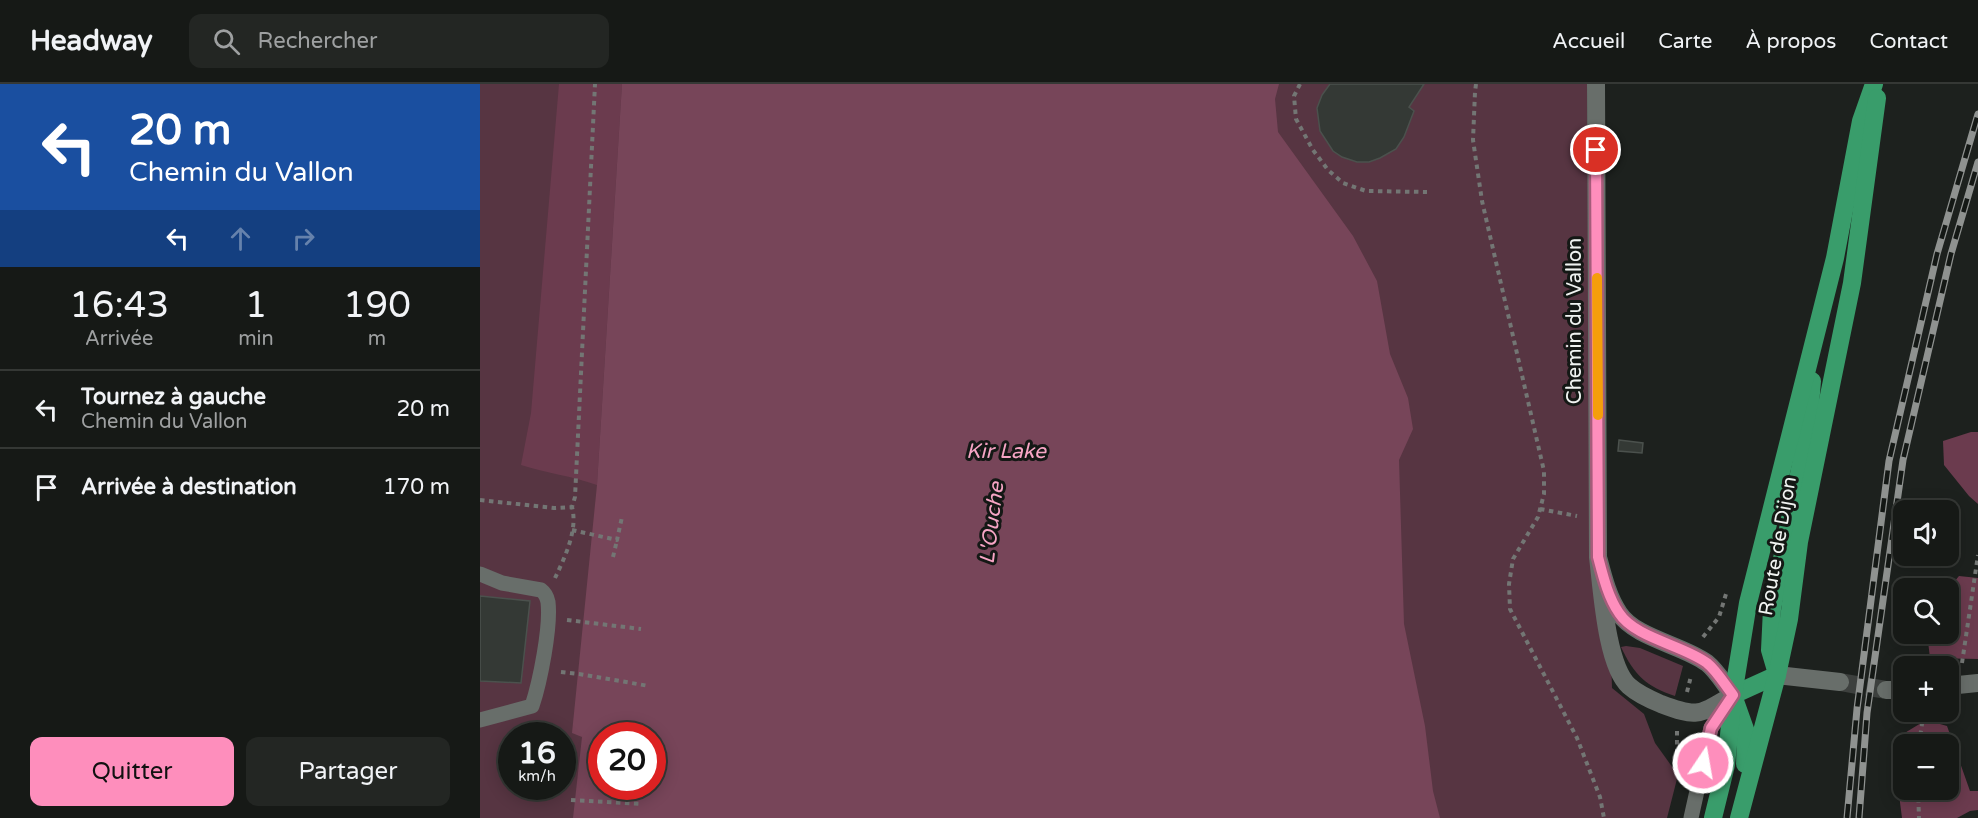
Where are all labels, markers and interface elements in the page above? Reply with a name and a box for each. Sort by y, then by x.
search box [189,14,609,68]
text: Headway [30,24,153,58]
icon: search [210,25,243,58]
text: Rechercher [258,28,377,54]
text: Accueil [1552,29,1625,54]
text: Carte [1658,29,1712,54]
text: À propos [1745,29,1836,54]
text: Contact [1869,29,1948,54]
text: 20 m [129,105,231,156]
icon: left [30,108,108,186]
pin [1570,124,1621,175]
icon: arrive [1579,133,1612,166]
text: Chemin du Vallon [129,156,354,189]
icon: left [161,222,194,255]
icon: ahead [224,222,257,255]
icon: right [287,222,320,255]
street label: Chemin du Vallon [1563,238,1587,404]
text: 16:43 [69,284,169,327]
text: 1 [245,284,267,327]
text: 190 [343,284,411,327]
text: Arrivée [85,327,153,351]
text: min [238,327,274,351]
text: m [368,327,386,351]
text: Tournez à gauche [81,384,266,410]
icon: left [30,393,63,426]
text: 20 m [396,396,450,422]
text: Chemin du Vallon [81,410,247,434]
water label: Kir Lake [966,439,1047,464]
icon: arrive [30,471,63,504]
text: Arrivée à destination [81,474,297,500]
text: 170 m [383,474,450,500]
street label: Route de Dijon [1754,475,1802,617]
water label: L'Ouche [975,480,1010,565]
map controls [1893,500,1959,800]
button: sound [1893,500,1959,566]
button: search [1893,578,1959,644]
button: + [1893,656,1959,722]
speed limit sign: 20 [588,722,666,800]
position arrow [1671,731,1735,795]
button: − [1893,734,1959,800]
text: 16 [518,735,556,772]
button: Quitter [30,737,234,806]
button: Partager [246,737,450,806]
text: km/h [518,767,556,785]

